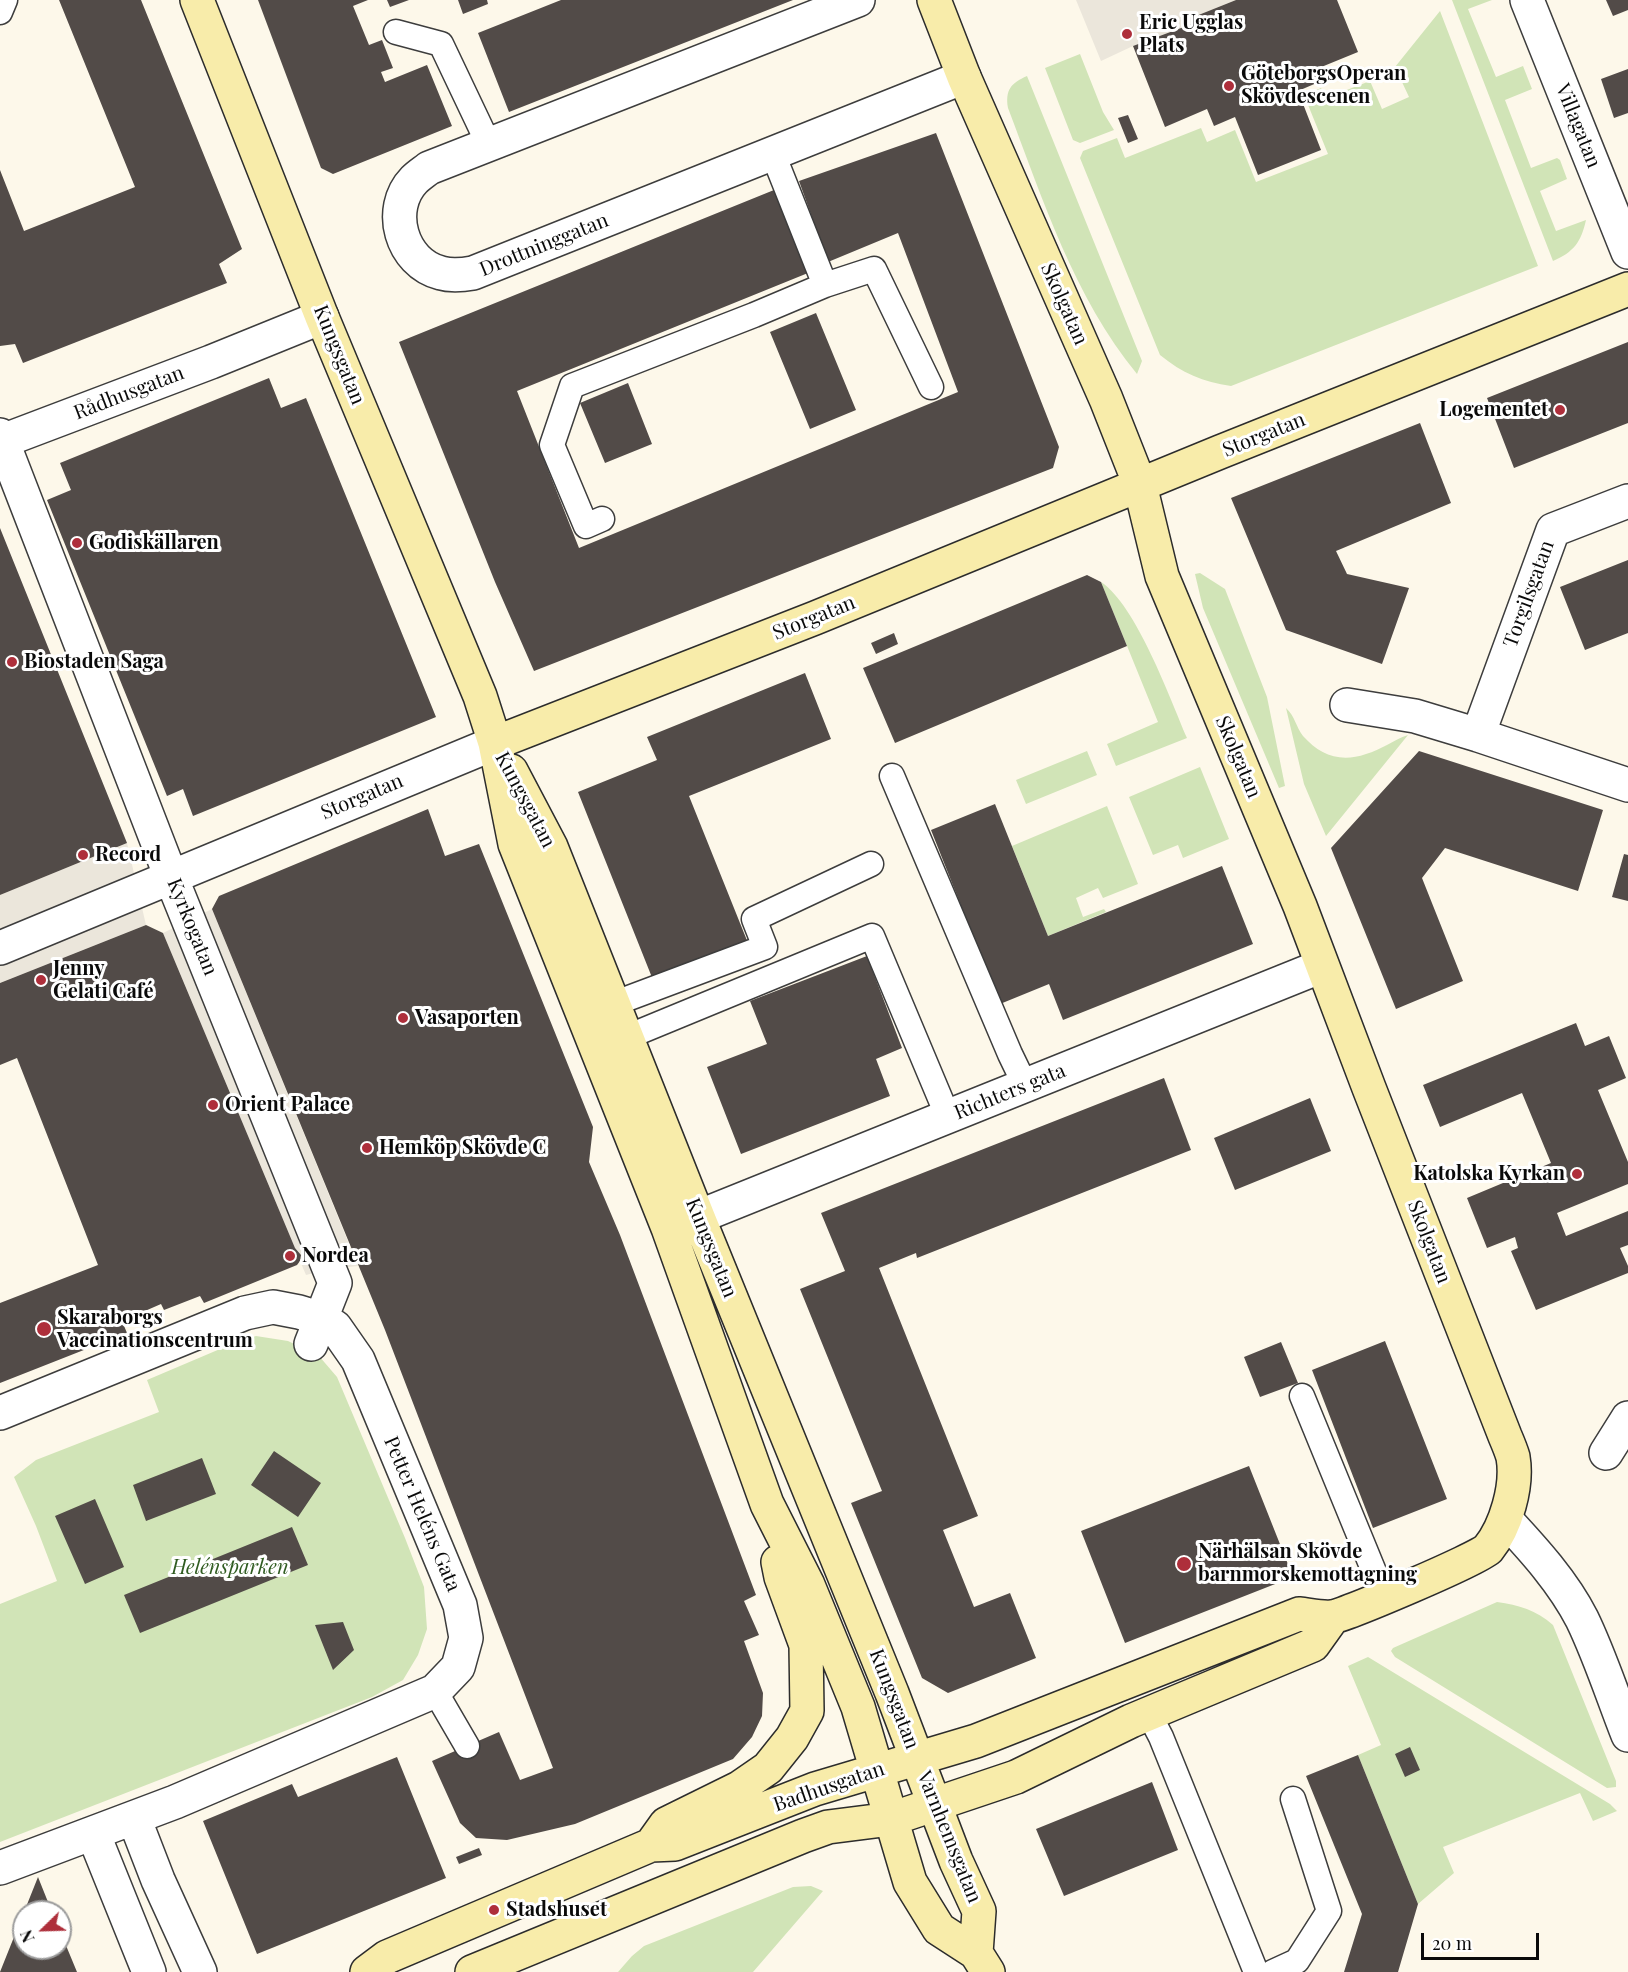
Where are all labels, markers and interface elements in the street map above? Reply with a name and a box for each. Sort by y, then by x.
place label: Eric Ugglas Plats [1139,11,1243,58]
marker: Eric Ugglas Plats [1120,27,1134,41]
place label: GöteborgsOperan Skövdescenen [1241,62,1406,109]
marker: GöteborgsOperan Skövdescenen [1222,79,1236,93]
street label: Villagatan [1550,80,1606,172]
street label: Drottninggatan [476,208,612,282]
street label: Skolgatan [1035,259,1093,349]
street label: Kungsgatan [308,302,370,408]
street label: Rådhusgatan [70,361,188,425]
place label: Logementet [1439,398,1548,422]
marker: Logementet [1553,403,1567,417]
street label: Storgatan [1219,408,1309,462]
place label: Godiskällaren [89,531,219,555]
marker: Godiskällaren [70,536,84,550]
street label: Torgilsgatan [1499,537,1559,651]
street label: Storgatan [769,591,859,645]
place label: Biostaden Saga [24,650,164,674]
marker: Biostaden Saga [5,655,19,669]
street label: Skolgatan [1210,712,1266,802]
street label: Kungsgatan [490,748,560,852]
street label: Storgatan [317,769,407,825]
place label: Record [95,843,161,867]
marker: Record [76,848,90,862]
street label: Kyrkogatan [162,875,222,979]
place label: Jenny Gelati Café [53,957,154,1004]
marker: Jenny Gelati Café [34,973,48,987]
place label: Vasaporten [415,1006,519,1030]
marker: Vasaporten [396,1011,410,1025]
street label: Richters gata [951,1059,1069,1125]
place label: Orient Palace [225,1093,350,1117]
marker: Orient Palace [206,1098,220,1112]
place label: Hemköp Skövde C [379,1136,546,1160]
marker: Hemköp Skövde C [360,1141,374,1155]
place label: Katolska Kyrkan [1413,1162,1565,1186]
marker: Katolska Kyrkan [1570,1167,1584,1181]
street label: Kungsgatan [680,1195,742,1301]
street label: Skolgatan [1402,1197,1456,1287]
place label: Nordea [302,1244,369,1268]
marker: Nordea [283,1249,297,1263]
place label: Skaraborgs Vaccinationscentrum [57,1306,253,1353]
marker: Skaraborgs Vaccinationscentrum [35,1320,53,1338]
street label: Petter Heléns Gata [378,1433,466,1595]
place label: Närhälsan Skövde barnmorskemottagning [1198,1540,1417,1587]
marker: Närhälsan Skövde barnmorskemottagning [1175,1555,1193,1573]
park label: Helénsparken [172,1556,288,1580]
street label: Kungsgatan [864,1646,924,1752]
street label: Badhusgatan [770,1757,888,1817]
street label: Varnhemsgatan [912,1768,986,1906]
place label: Stadshuset [506,1898,607,1922]
north arrow [12,1900,72,1960]
marker: Stadshuset [487,1903,501,1917]
scale bar [1424,1921,1542,1959]
text: N [15,1927,39,1946]
text: 20 m [1432,1931,1472,1955]

